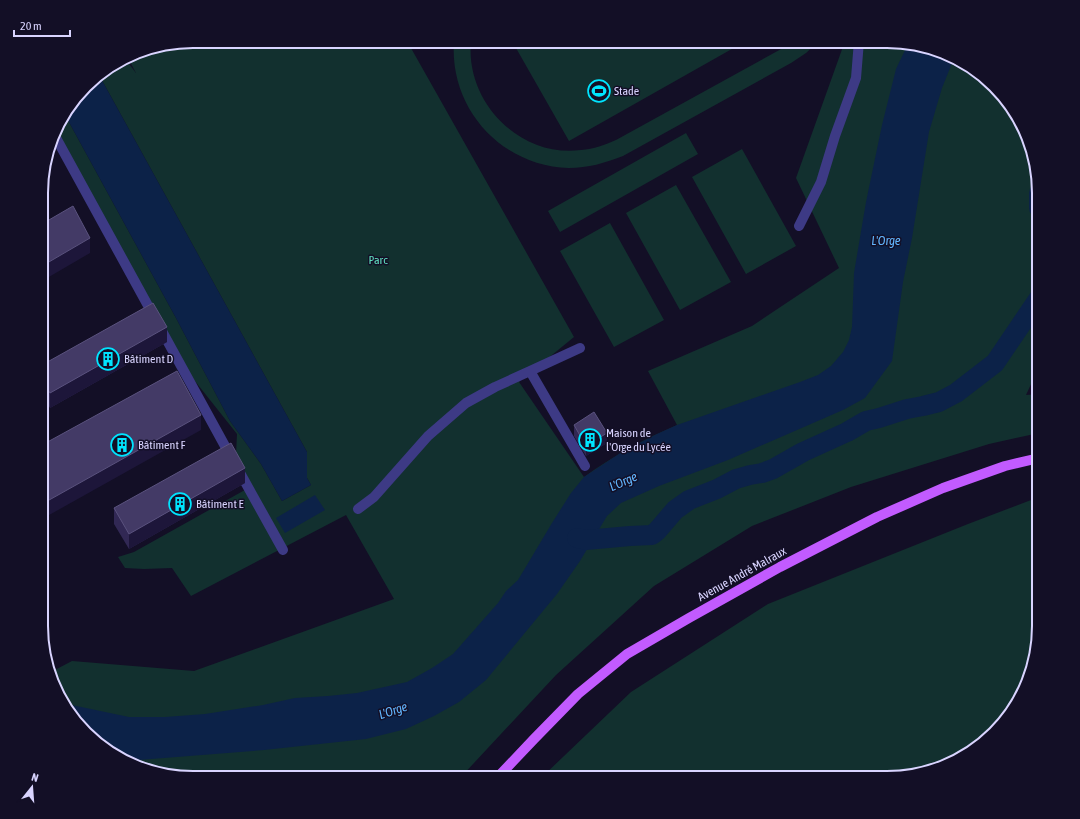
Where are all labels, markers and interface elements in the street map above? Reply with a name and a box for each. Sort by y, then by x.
scale bar [14,12,70,38]
text: 20 m [20,19,42,33]
sports icon: Stade [586,78,612,104]
place label: Stade [614,84,639,98]
water label: L'Orge [871,233,901,248]
park label: Parc [368,253,388,267]
building icon: Bâtiment D [95,346,121,372]
place label: Bâtiment D [124,352,173,366]
place label: Maison de l'Orge du Lycée [606,426,671,454]
building icon: Maison de l'Orge du Lycée [577,427,603,453]
building icon: Bâtiment F [109,432,135,458]
place label: Bâtiment F [138,438,185,452]
water label: L'Orge [607,469,640,494]
building icon: Bâtiment E [167,491,193,517]
place label: Bâtiment E [196,497,244,511]
street label: Avenue André Malraux [695,544,789,604]
water label: L'Orge [377,699,409,722]
north arrow [12,767,52,807]
text: N [30,771,40,784]

